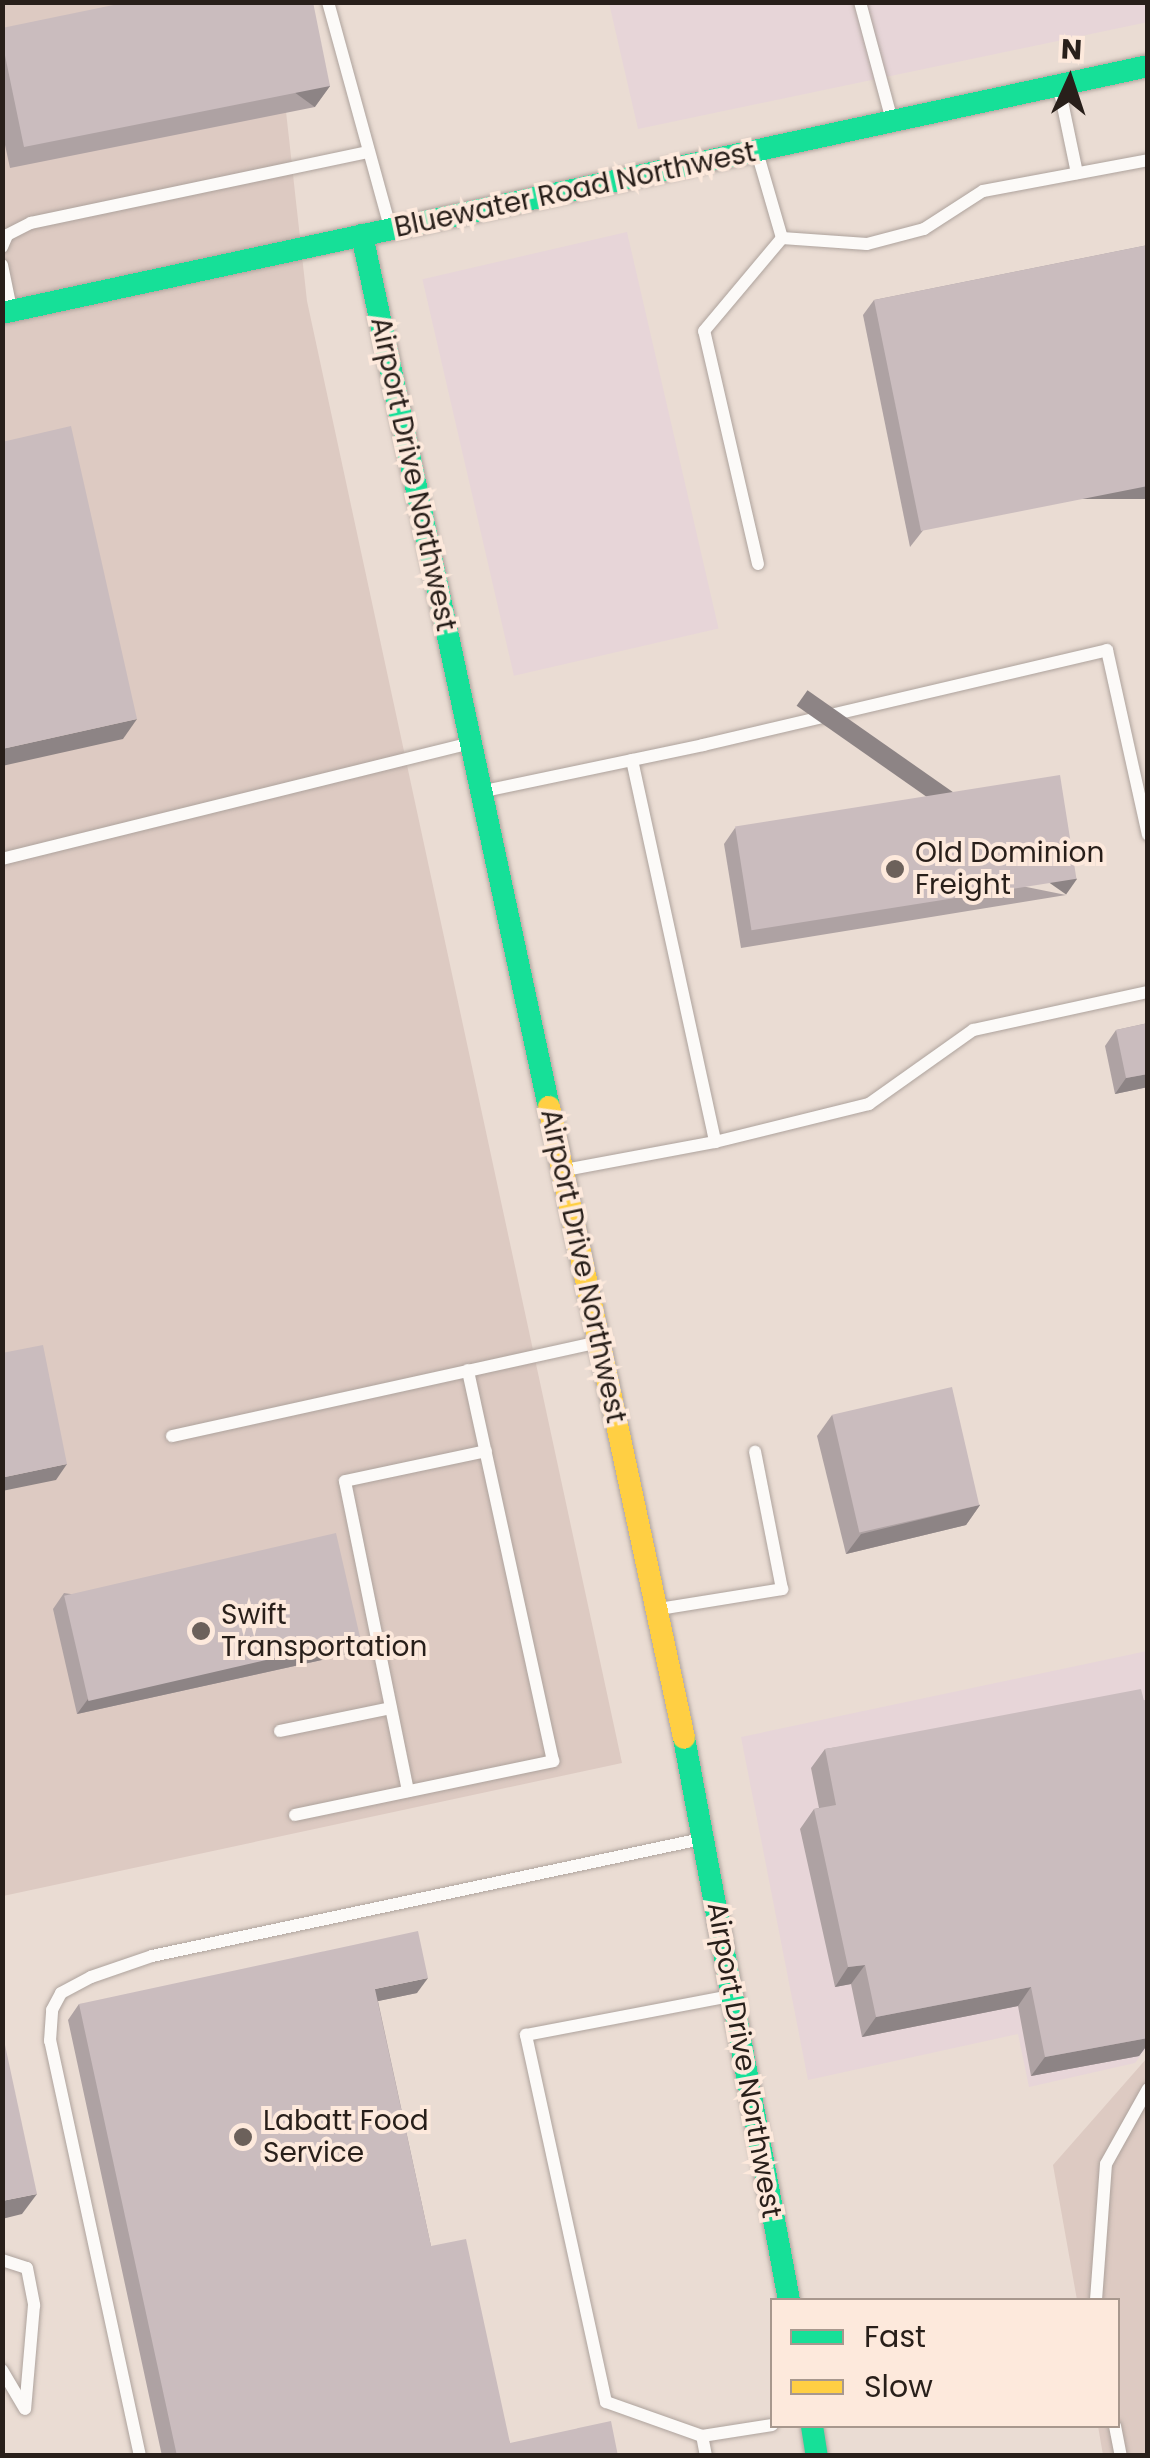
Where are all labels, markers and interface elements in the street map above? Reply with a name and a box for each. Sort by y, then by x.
north arrow [1020,30,1120,130]
text: N [1060,30,1083,70]
street label: Bluewater Road Northwest [391,135,759,245]
street label: Airport Drive Northwest [363,314,463,634]
place label: Old Dominion Freight [915,836,1104,902]
marker: Old Dominion Freight [884,858,906,880]
street label: Airport Drive Northwest [533,1106,633,1426]
place label: Swift Transportation [221,1598,427,1664]
marker: Swift Transportation [190,1620,212,1642]
street label: Airport Drive Northwest [700,1899,788,2221]
place label: Labatt Food Service [263,2104,429,2170]
marker: Labatt Food Service [232,2126,254,2148]
legend [770,2298,1120,2428]
text: Fast [864,2315,926,2358]
text: Slow [864,2365,933,2408]

